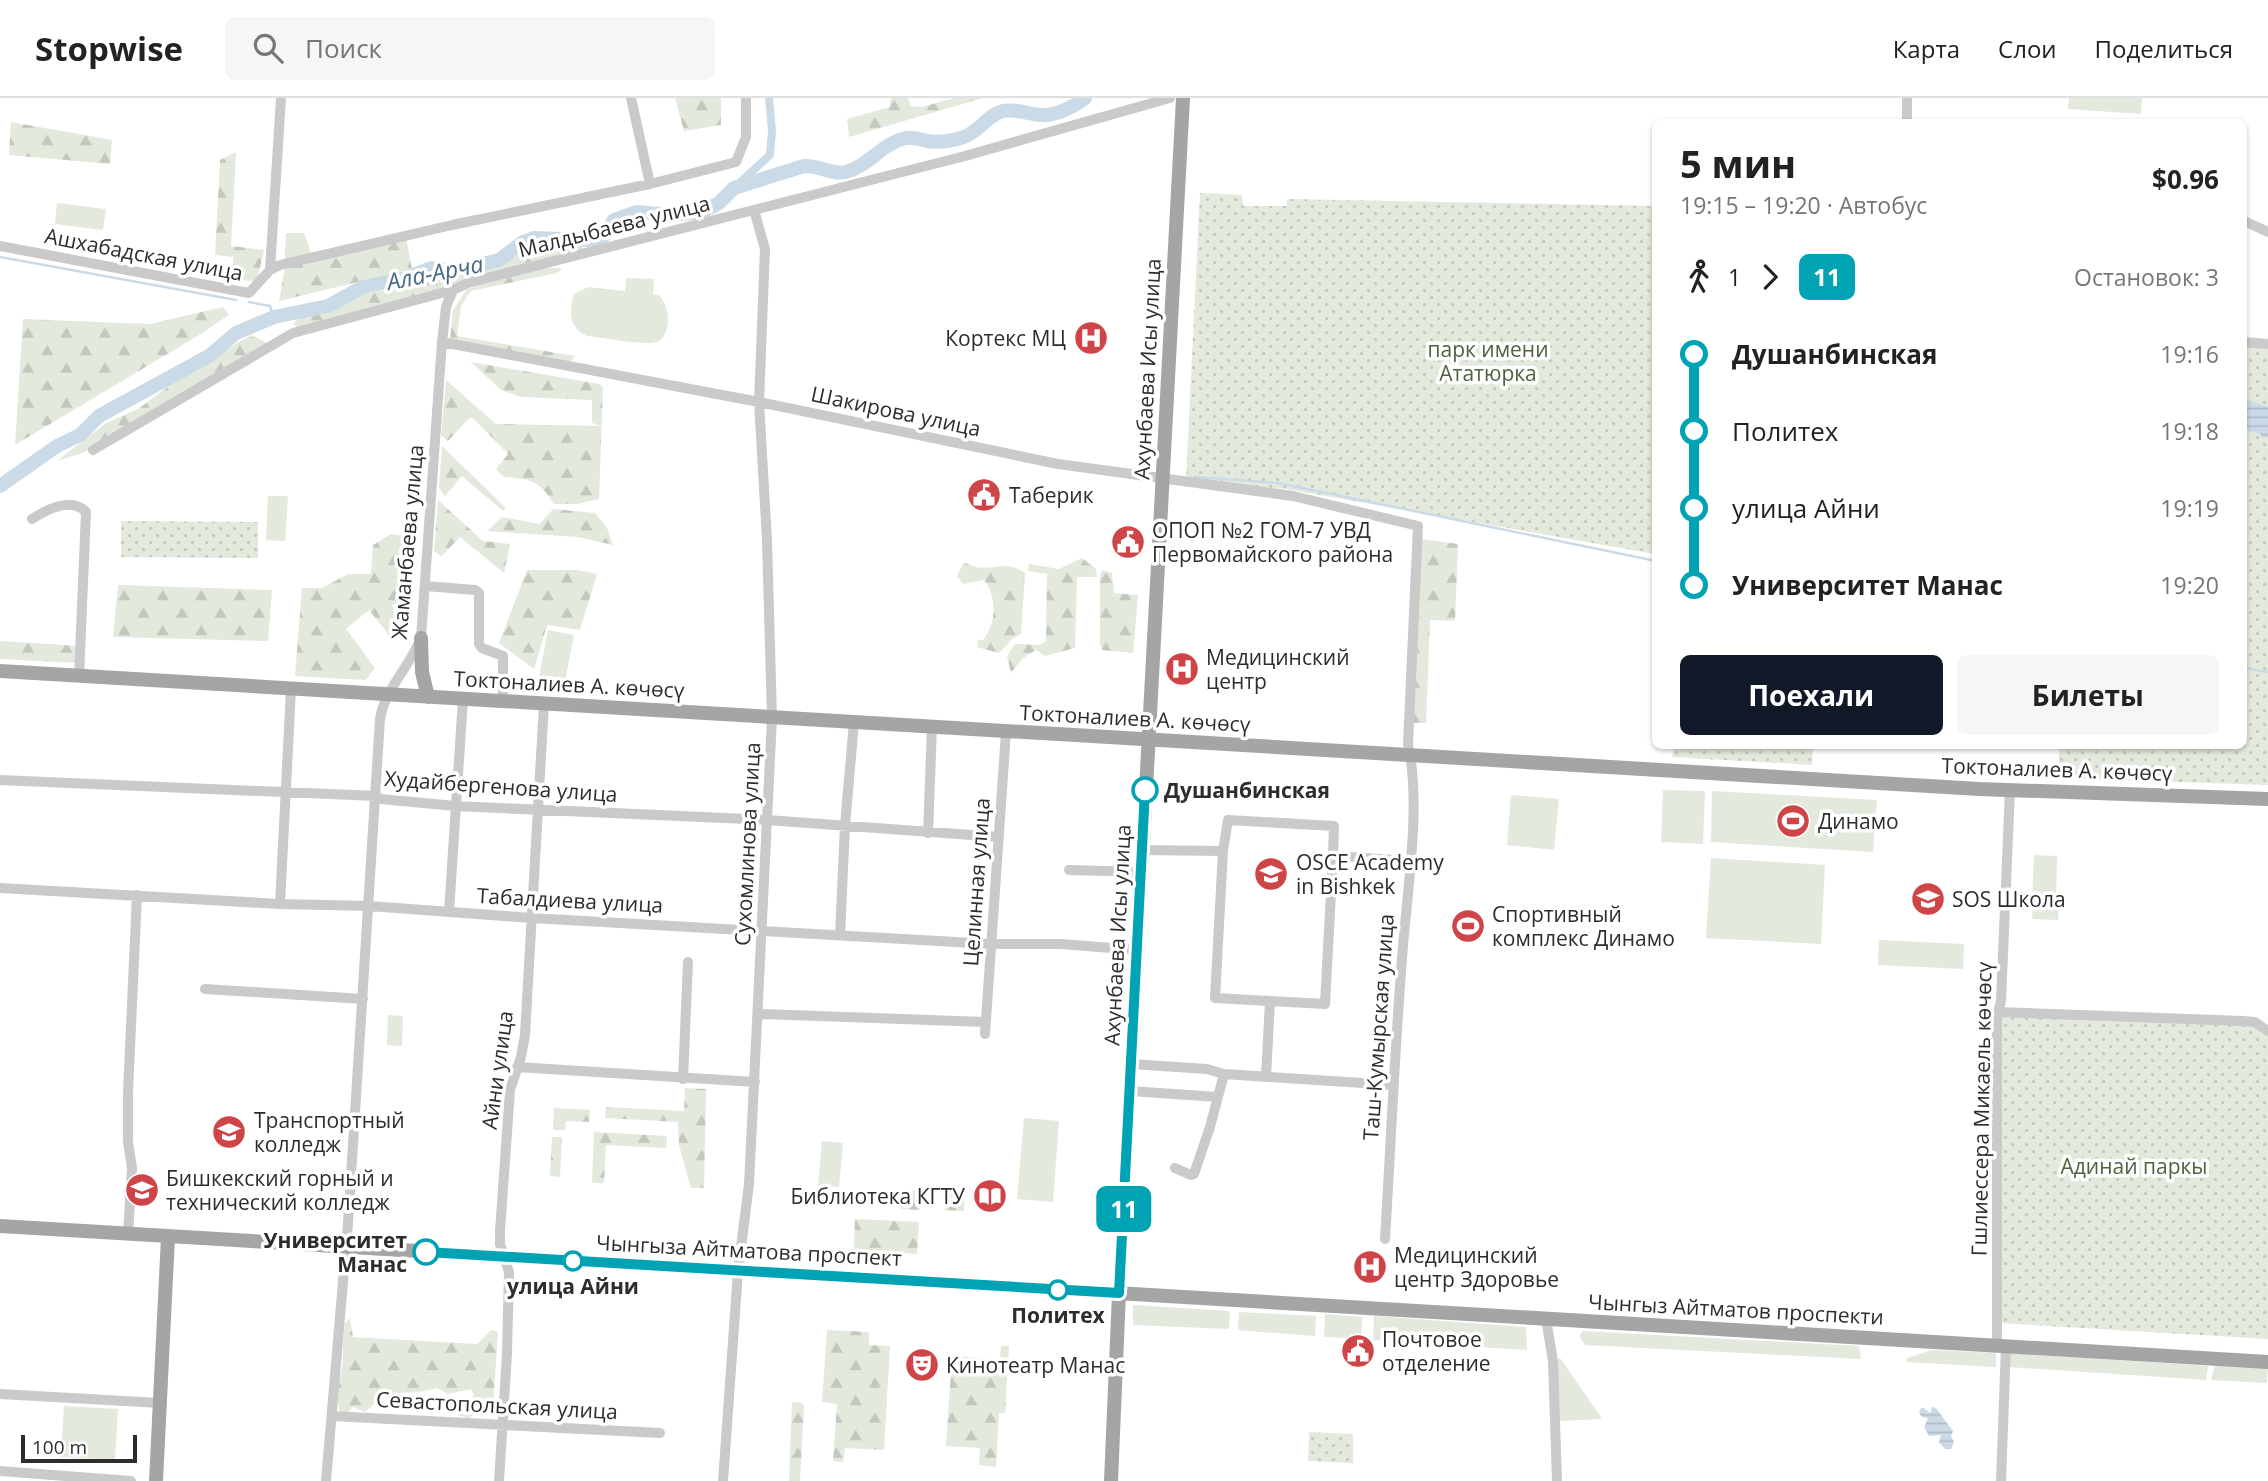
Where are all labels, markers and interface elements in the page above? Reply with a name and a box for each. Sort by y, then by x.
search box [225,17,715,80]
text: Stopwise [35,26,183,71]
icon: search [249,29,287,67]
text: Поиск [305,30,382,66]
text: Карта [1893,32,1960,65]
text: Слои [1998,32,2057,65]
text: Поделиться [2095,32,2233,65]
text: 5 мин [1680,137,1796,189]
text: $0.96 [2152,161,2219,197]
street label: Малдыбаева улица [515,189,713,263]
text: 19:15 – 19:20 · Автобус [1680,189,1927,221]
street label: Ашхабадская улица [43,221,245,287]
water label: Ала-Арча [382,247,486,297]
street label: Ахунбаева Исы улица [1127,258,1167,480]
icon: walk [1680,258,1718,296]
icon: forward [1751,258,1789,296]
text: 11 [1813,260,1841,293]
text: 1 [1728,261,1741,293]
text: Остановок: 3 [2074,261,2219,293]
hospital icon: Кортекс МЦ [1072,319,1110,357]
place label: Кортекс МЦ [945,324,1067,352]
park label: парк имени Ататюрка [1427,335,1549,387]
text: Душанбинская [1732,336,1937,372]
text: 19:16 [2160,338,2219,370]
street label: Шакирова улица [809,379,983,443]
text: Политех [1732,413,1838,449]
text: 19:18 [2160,415,2219,447]
street label: Жаманбаева улица [385,443,429,641]
public building icon: Таберик [965,476,1003,514]
place label: Таберик [1009,481,1094,509]
text: улица Айни [1732,490,1880,526]
text: 19:19 [2160,492,2219,524]
place label: ОПОП №2 ГОМ-7 УВД Первомайского района [1152,516,1393,568]
public building icon: ОПОП №2 ГОМ-7 УВД Первомайского района [1109,523,1147,561]
text: Университет Манас [1732,567,2003,603]
text: 19:20 [2160,569,2219,601]
place label: Медицинский центр [1206,643,1350,695]
hospital icon: Медицинский центр [1163,650,1201,688]
button: Поехали [1680,655,1943,735]
button: Билеты [1957,655,2219,735]
street label: Токтоналиев А. көчөсү [453,664,686,704]
street label: Токтоналиев А. көчөсү [1019,698,1252,738]
street label: Сухомлинова улица [728,741,766,947]
street label: Токтоналиев А. көчөсү [1941,751,2173,787]
street label: Худайбергенова улица [384,764,618,808]
place label: Душанбинская [1164,776,1330,804]
marker: Душанбинская [1132,777,1158,803]
street label: Целинная улица [956,797,996,967]
sports icon: Динамо [1774,802,1812,840]
place label: Динамо [1818,807,1899,835]
street label: Ахунбаева Исы улица [1097,824,1137,1046]
place label: OSCE Academy in Bishkek [1296,848,1444,900]
school or university icon: OSCE Academy in Bishkek [1252,855,1290,893]
school or university icon: SOS Школа [1909,880,1947,918]
street label: Табалдиева улица [476,881,664,919]
place label: SOS Школа [1952,885,2066,913]
place label: Спортивный комплекс Динамо [1492,900,1675,952]
sports icon: Спортивный комплекс Динамо [1449,907,1487,945]
street label: Таш-Кумырская улица [1356,913,1400,1141]
street label: Гшлиессера Микаель көчөсү [1964,961,1998,1256]
street label: Айни улица [475,1009,519,1131]
place label: Транспортный колледж [254,1106,405,1158]
school or university icon: Транспортный колледж [210,1113,248,1151]
park label: Адинай паркы [2061,1152,2207,1180]
place label: Бишкекский горный и технический колледж [166,1164,394,1216]
school or university icon: Бишкекский горный и технический колледж [123,1171,161,1209]
library icon: Библиотека КГТУ [971,1177,1009,1215]
place label: Библиотека КГТУ [790,1182,965,1210]
line badge: 11 [1092,1186,1156,1232]
text: 11 [1110,1192,1138,1225]
place label: Университет Манас [264,1226,407,1278]
street label: Чынгыза Айтматова проспект [596,1228,903,1272]
marker: Университет Манас [413,1239,439,1265]
place label: Медицинский центр Здоровье [1394,1241,1559,1293]
hospital icon: Медицинский центр Здоровье [1351,1248,1389,1286]
marker: улица Айни [563,1251,583,1271]
place label: улица Айни [507,1272,639,1300]
marker: Политех [1048,1280,1068,1300]
street label: Чынгыз Айтматов проспекти [1588,1287,1884,1331]
place label: Политех [1011,1301,1106,1329]
place label: Почтовое отделение [1382,1325,1491,1377]
public building icon: Почтовое отделение [1339,1332,1377,1370]
theatre icon: Кинотеатр Манас [903,1346,941,1384]
place label: Кинотеатр Манас [946,1351,1125,1379]
street label: Севастопольская улица [376,1385,618,1425]
scale bar [21,1432,136,1464]
text: 100 m [32,1434,87,1460]

